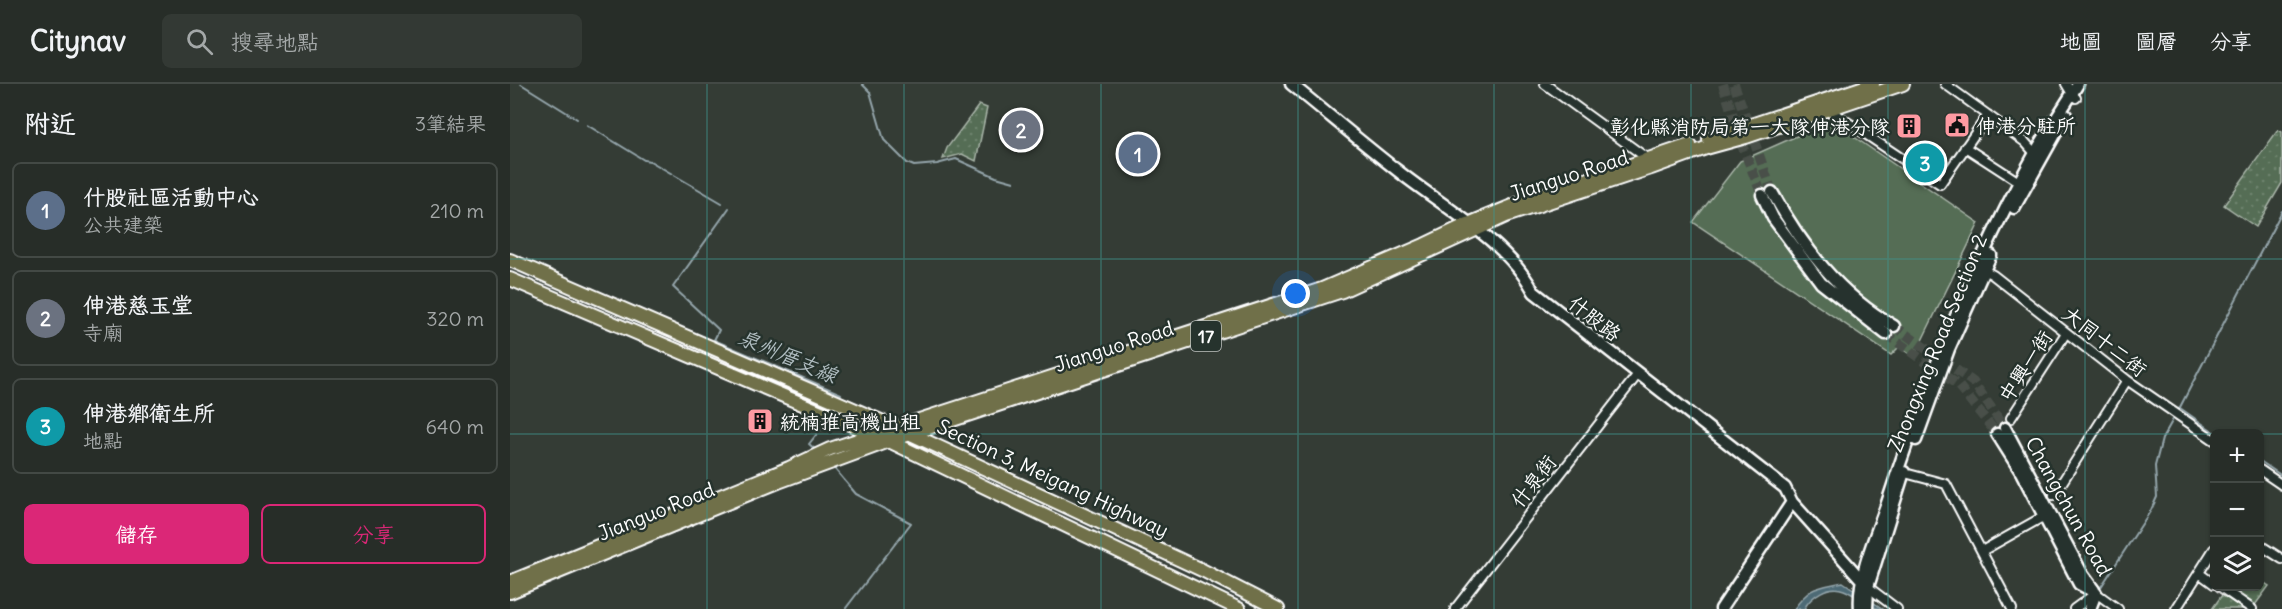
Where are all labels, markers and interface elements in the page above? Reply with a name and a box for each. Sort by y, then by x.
search box [162,14,582,68]
text: Citynav [30,23,126,59]
icon: search [183,25,216,58]
text: 搜尋地點 [231,28,319,56]
text: 地圖 [2060,28,2102,55]
text: 圖層 [2135,28,2177,55]
text: 分享 [2210,28,2252,55]
text: 附近 [24,107,76,140]
pin: 2 [1002,108,1040,152]
public building icon: 伸港分駐所 [1942,110,1972,140]
text: 3筆結果 [415,111,486,136]
building icon: 彰化縣消防局第一大隊伸港分隊 [1894,111,1924,141]
place label: 伸港分駐所 [1976,113,2076,138]
place label: 彰化縣消防局第一大隊伸港分隊 [1610,114,1890,139]
pin: 1 [1118,132,1158,176]
pin: 3 [1906,140,1944,185]
street label: Jianguo Road [1506,144,1632,206]
text: 什股社區活動中心 [83,183,259,211]
text: 1 [42,198,49,223]
text: 210 m [430,198,484,223]
text: 公共建築 [83,212,163,237]
street label: Zhongxing Road Section 2 [1882,231,1992,455]
your location [1281,279,1310,308]
street label: 什股路 [1564,290,1627,347]
text: 伸港慈玉堂 [83,291,193,319]
street label: 大同十二街 [2058,300,2152,382]
text: 2 [40,306,51,331]
text: 320 m [426,306,484,331]
street label: Jianguo Road [1051,315,1177,377]
text: 寺廟 [83,320,123,345]
road number: 17 [1191,321,1221,351]
water label: 泉州厝支線 [734,323,843,389]
street label: 中興一街 [1993,326,2057,406]
text: 伸港鄉衛生所 [83,399,215,427]
building icon: 統楠推高機出租 [745,406,775,436]
place label: 統楠推高機出租 [780,409,921,434]
street label: Section 3, Meigang Highway [933,413,1173,543]
text: 3 [40,414,51,439]
text: 640 m [425,414,484,439]
text: 地點 [83,428,123,453]
map controls [2210,429,2264,591]
button: + [2210,429,2264,483]
street label: Changchun Road [2020,432,2118,580]
street label: 什泉街 [1505,450,1561,512]
street label: Jianguo Road [594,476,718,546]
button: − [2210,483,2264,537]
button: 儲存 [24,504,249,564]
button: 分享 [261,504,486,564]
button: layers [2210,537,2264,591]

